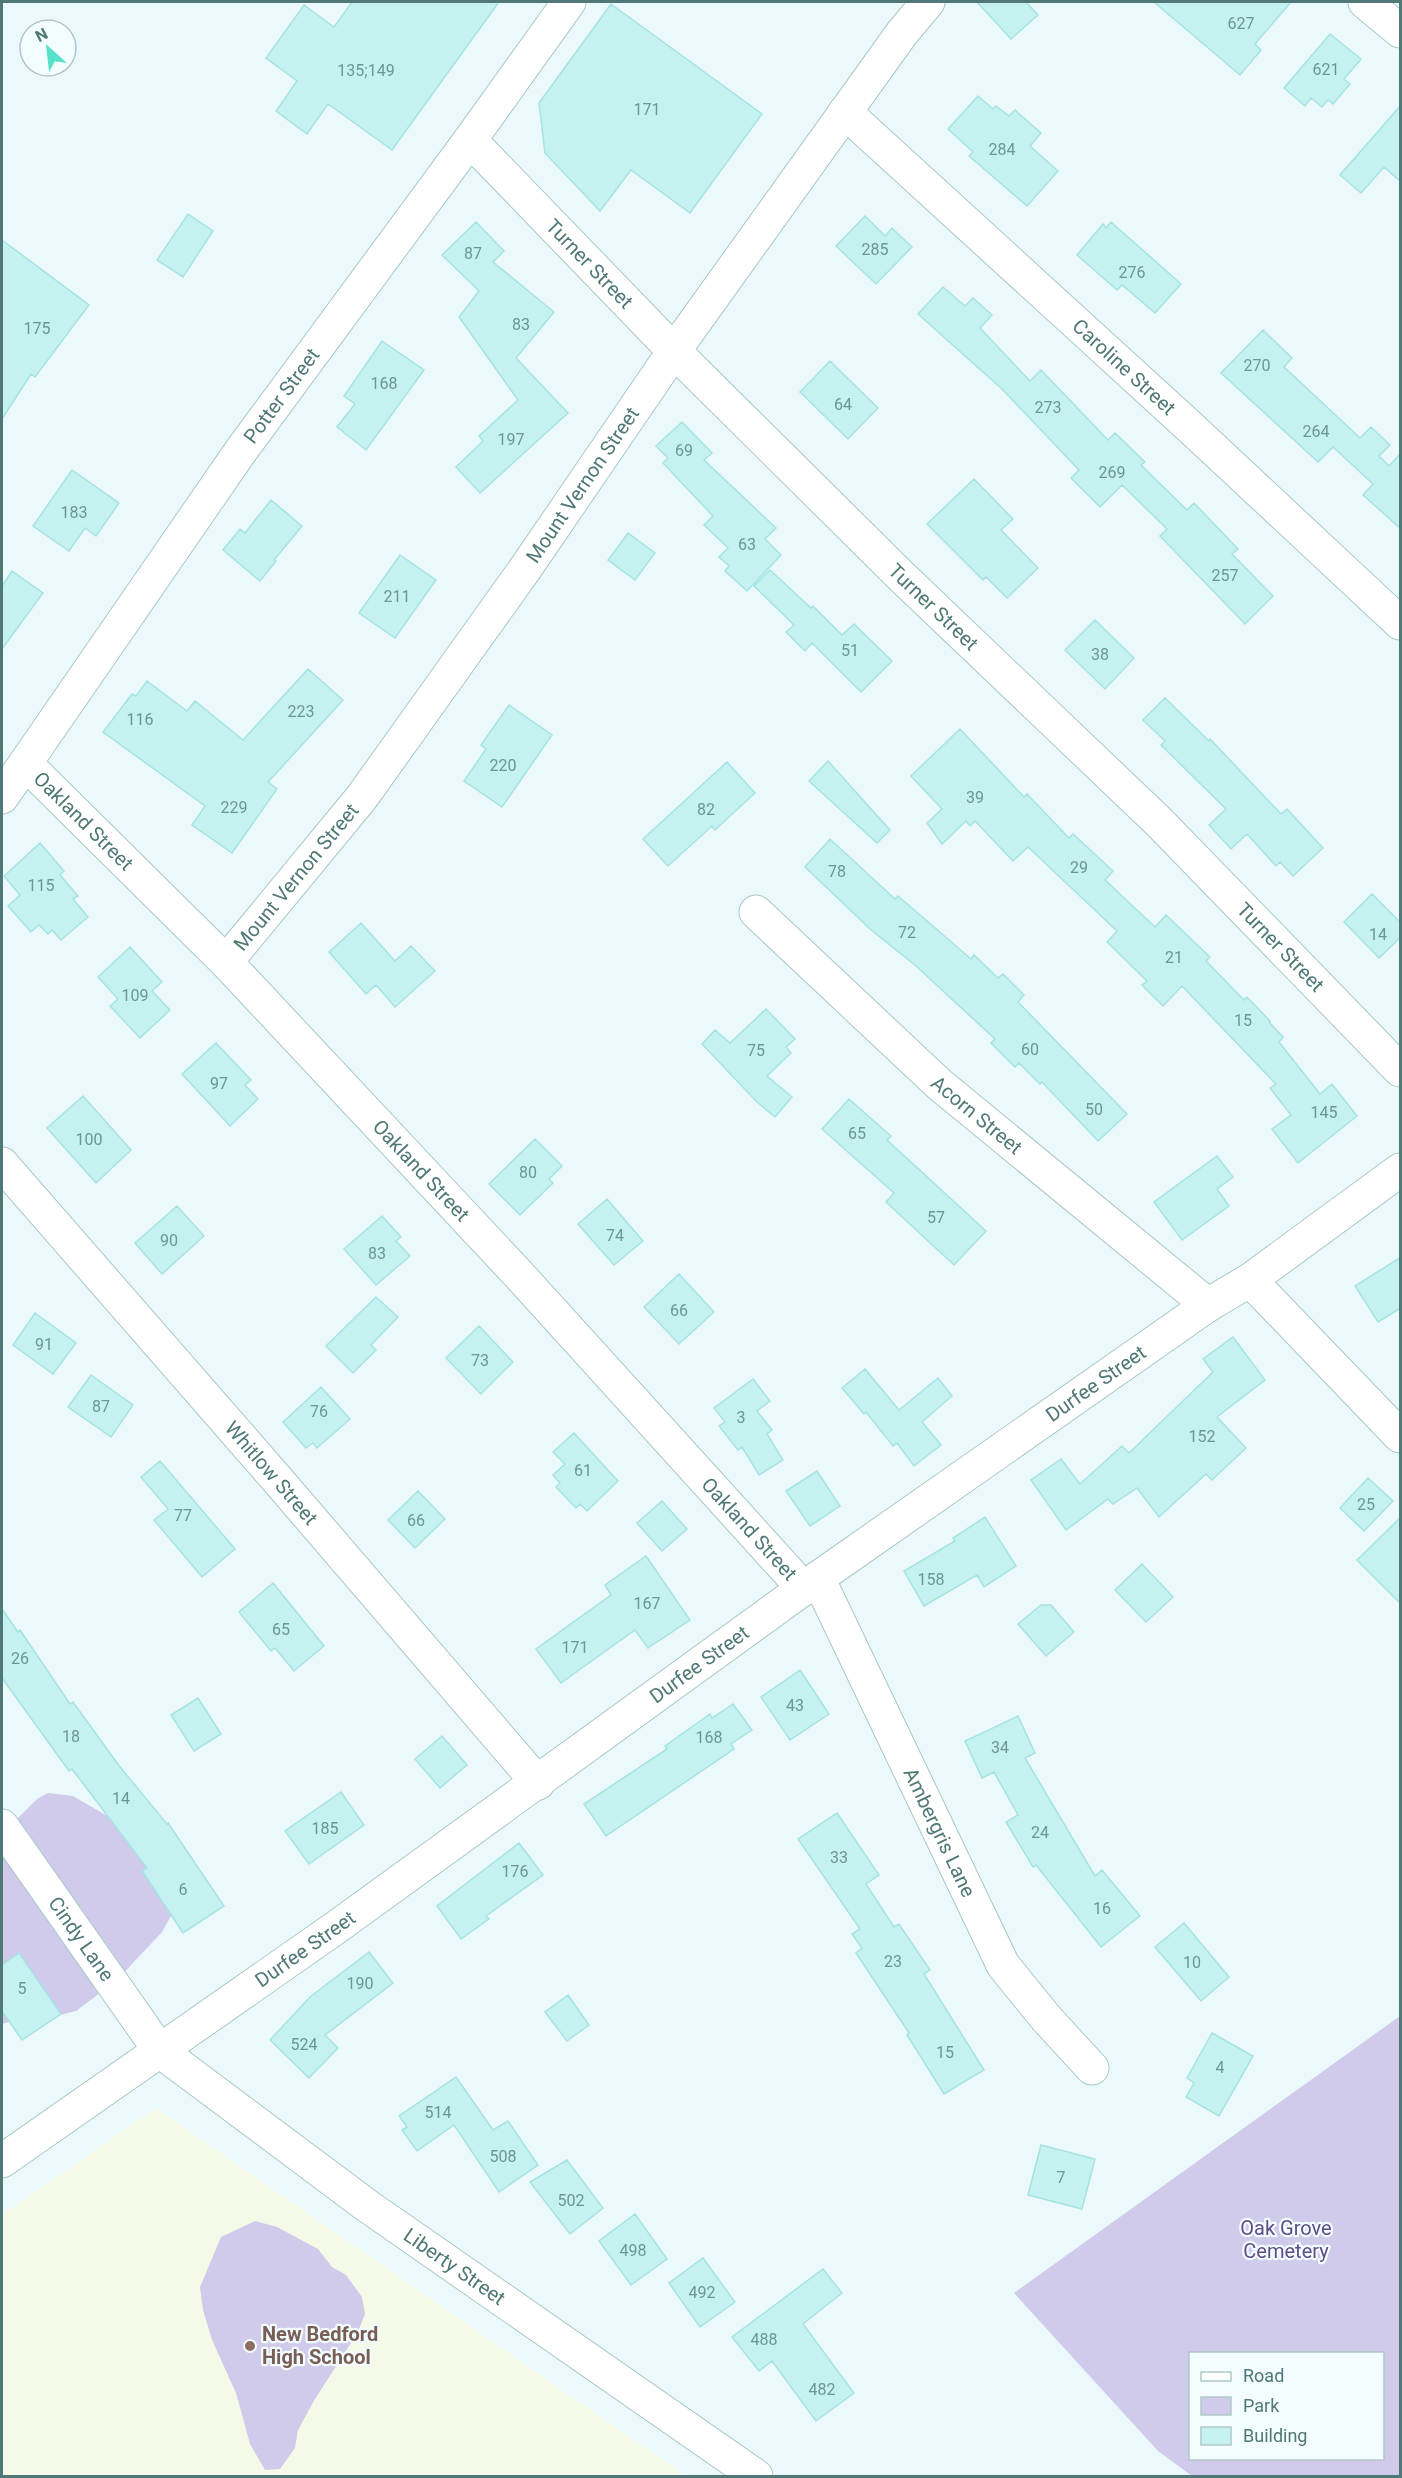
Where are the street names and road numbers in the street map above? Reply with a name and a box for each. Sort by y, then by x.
street label: Turner Street [541,214,638,313]
street label: Caroline Street [1068,314,1181,420]
street label: Potter Street [239,344,324,448]
street label: Mount Vernon Street [521,402,644,567]
street label: Turner Street [884,559,983,655]
street label: Oakland Street [29,767,138,875]
street label: Mount Vernon Street [228,799,364,956]
street label: Turner Street [1232,897,1329,997]
street label: Acorn Street [926,1071,1027,1159]
street label: Oakland Street [368,1115,475,1226]
street label: Durfee Street [1041,1340,1151,1427]
street label: Whitlow Street [220,1416,323,1530]
street label: Oakland Street [697,1472,802,1585]
street label: Durfee Street [645,1620,753,1708]
street label: Ambergris Lane [898,1764,981,1901]
street label: Cindy Lane [43,1892,119,1986]
street label: Durfee Street [250,1906,360,1992]
street label: Liberty Street [399,2223,510,2310]

